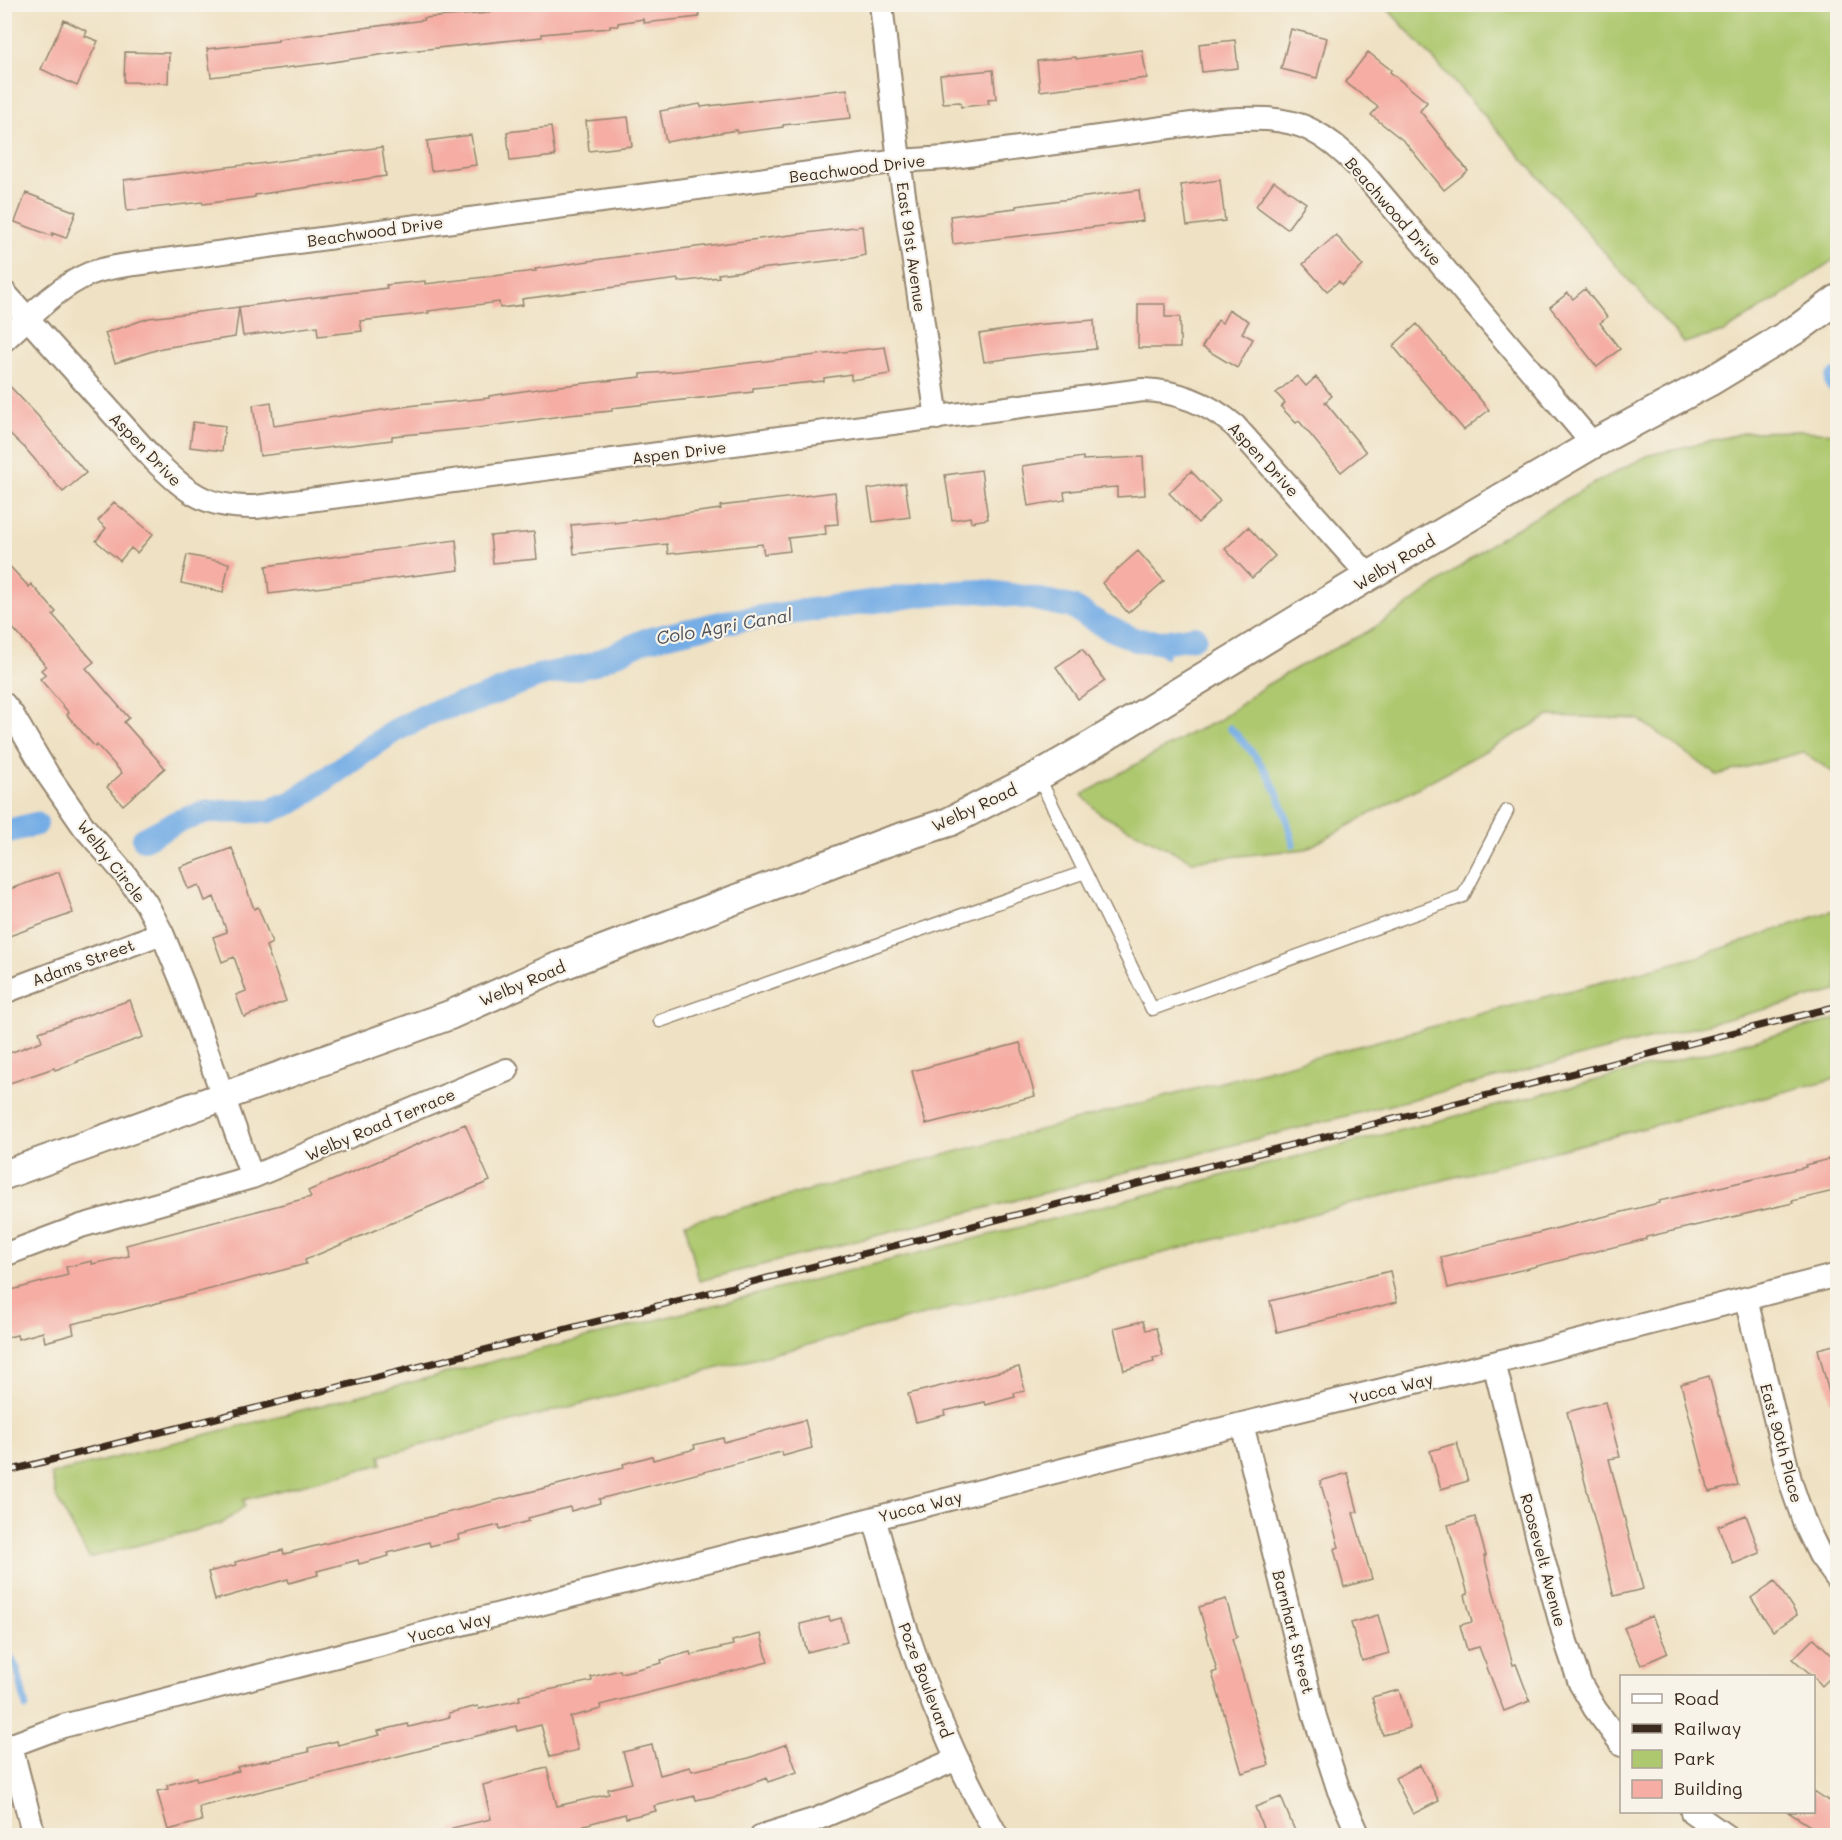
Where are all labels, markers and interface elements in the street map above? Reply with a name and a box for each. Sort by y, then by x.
street label: Beachwood Drive [788,149,926,187]
street label: Beachwood Drive [1341,152,1447,270]
street label: East 91st Avenue [892,181,932,313]
street label: Beachwood Drive [306,211,444,251]
street label: Aspen Drive [105,408,187,490]
street label: Aspen Drive [1224,417,1304,501]
street label: Aspen Drive [631,436,727,468]
street label: Welby Road [1349,529,1439,595]
water label: Colo Agri Canal [654,602,794,650]
street label: Welby Road [928,778,1020,836]
street label: Welby Circle [73,815,151,907]
street label: Adams Street [29,934,137,990]
street label: Welby Road [476,955,568,1011]
street label: Welby Road Terrace [302,1083,458,1165]
street label: Yucca Way [1347,1367,1435,1409]
street label: East 90th Place [1756,1381,1808,1505]
street label: Yucca Way [876,1485,964,1527]
street label: Roosevelt Avenue [1516,1491,1572,1629]
street label: Barnhart Street [1268,1568,1320,1696]
street label: Yucca Way [405,1606,493,1648]
street label: Poze Boulevard [894,1619,958,1741]
legend [1620,1675,1815,1813]
text: Road [1674,1686,1719,1710]
text: Railway [1674,1716,1741,1740]
text: Park [1674,1746,1715,1770]
text: Building [1674,1776,1742,1800]

